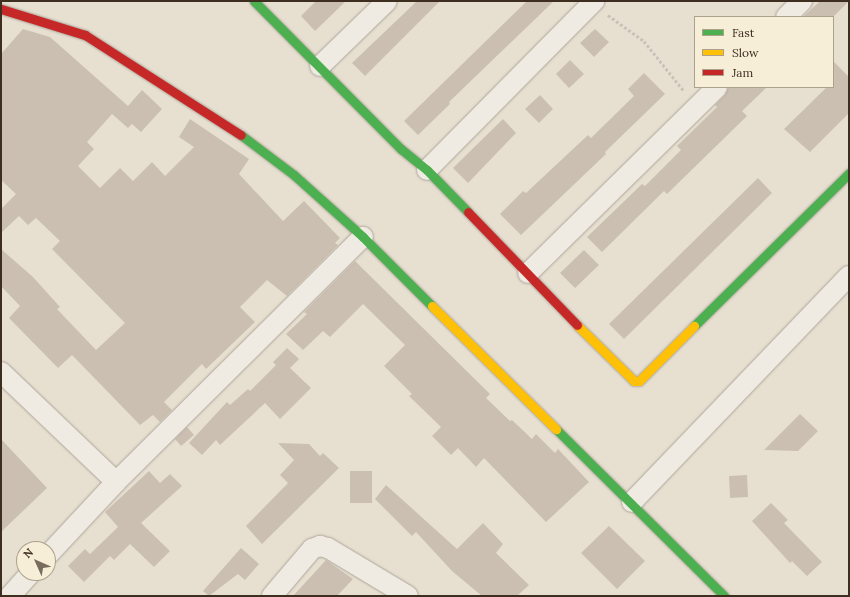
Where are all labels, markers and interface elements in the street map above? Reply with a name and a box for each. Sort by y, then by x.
legend [694,16,834,88]
text: Fast [732,25,755,40]
text: Slow [732,45,759,60]
text: Jam [732,65,753,80]
north arrow [16,541,56,581]
text: N [20,545,36,561]

